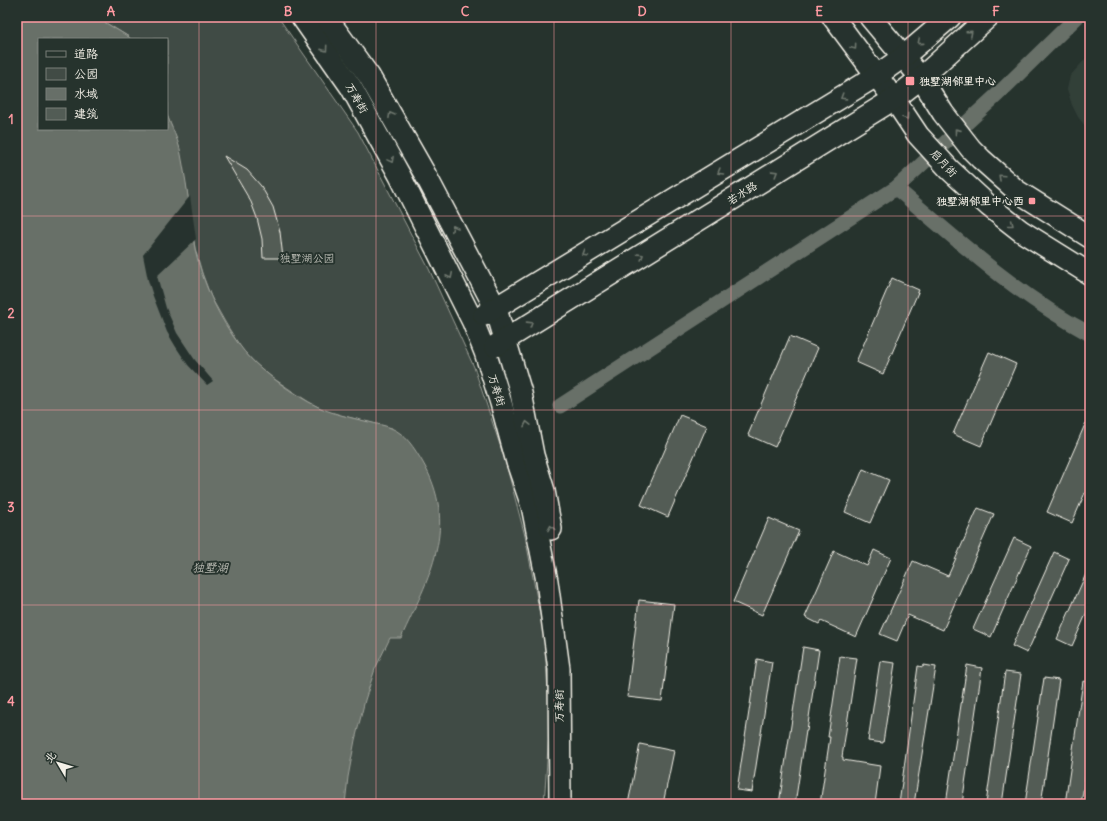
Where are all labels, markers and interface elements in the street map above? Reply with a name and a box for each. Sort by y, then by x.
text: A [107,3,116,20]
text: B [284,3,293,20]
text: C [461,3,470,20]
text: D [637,3,647,20]
text: E [815,3,823,20]
text: F [992,3,1000,20]
one-way arrow [965,30,973,38]
legend [38,38,168,130]
one-way arrow [917,38,925,45]
one-way arrow [850,42,857,49]
one-way arrow [320,45,327,52]
text: 道路 [74,46,98,61]
text: 公园 [74,66,98,81]
place label: 独墅湖邻里中心 [919,74,996,88]
marker: 独墅湖邻里中心 [904,75,916,87]
street label: 万寿街 [343,80,372,117]
text: 水域 [74,86,98,101]
one-way arrow [840,92,847,99]
text: 建筑 [74,106,98,121]
text: 1 [8,111,14,128]
one-way arrow [389,111,396,119]
one-way arrow [901,113,909,120]
one-way arrow [955,128,962,135]
street label: 启月街 [928,146,961,181]
one-way arrow [387,156,394,163]
one-way arrow [717,167,724,174]
one-way arrow [771,170,778,177]
one-way arrow [998,174,1006,182]
street label: 若水路 [724,178,760,208]
place label: 独墅湖邻里中心西 [936,194,1024,208]
marker: 独墅湖邻里中心西 [1027,196,1037,206]
one-way arrow [1007,219,1014,226]
one-way arrow [451,225,458,233]
one-way arrow [582,250,589,257]
park label: 独墅湖公园 [280,251,335,265]
one-way arrow [637,253,644,261]
one-way arrow [445,272,453,279]
text: 2 [7,305,15,322]
one-way arrow [526,322,533,329]
street label: 万寿街 [485,372,509,409]
one-way arrow [523,421,532,427]
text: 3 [7,499,15,516]
one-way arrow [547,525,556,531]
water label: 独墅湖 [192,560,229,575]
street label: 万寿街 [552,689,566,723]
text: 4 [7,693,15,710]
north arrow [38,743,78,783]
text: 北 [41,748,59,765]

